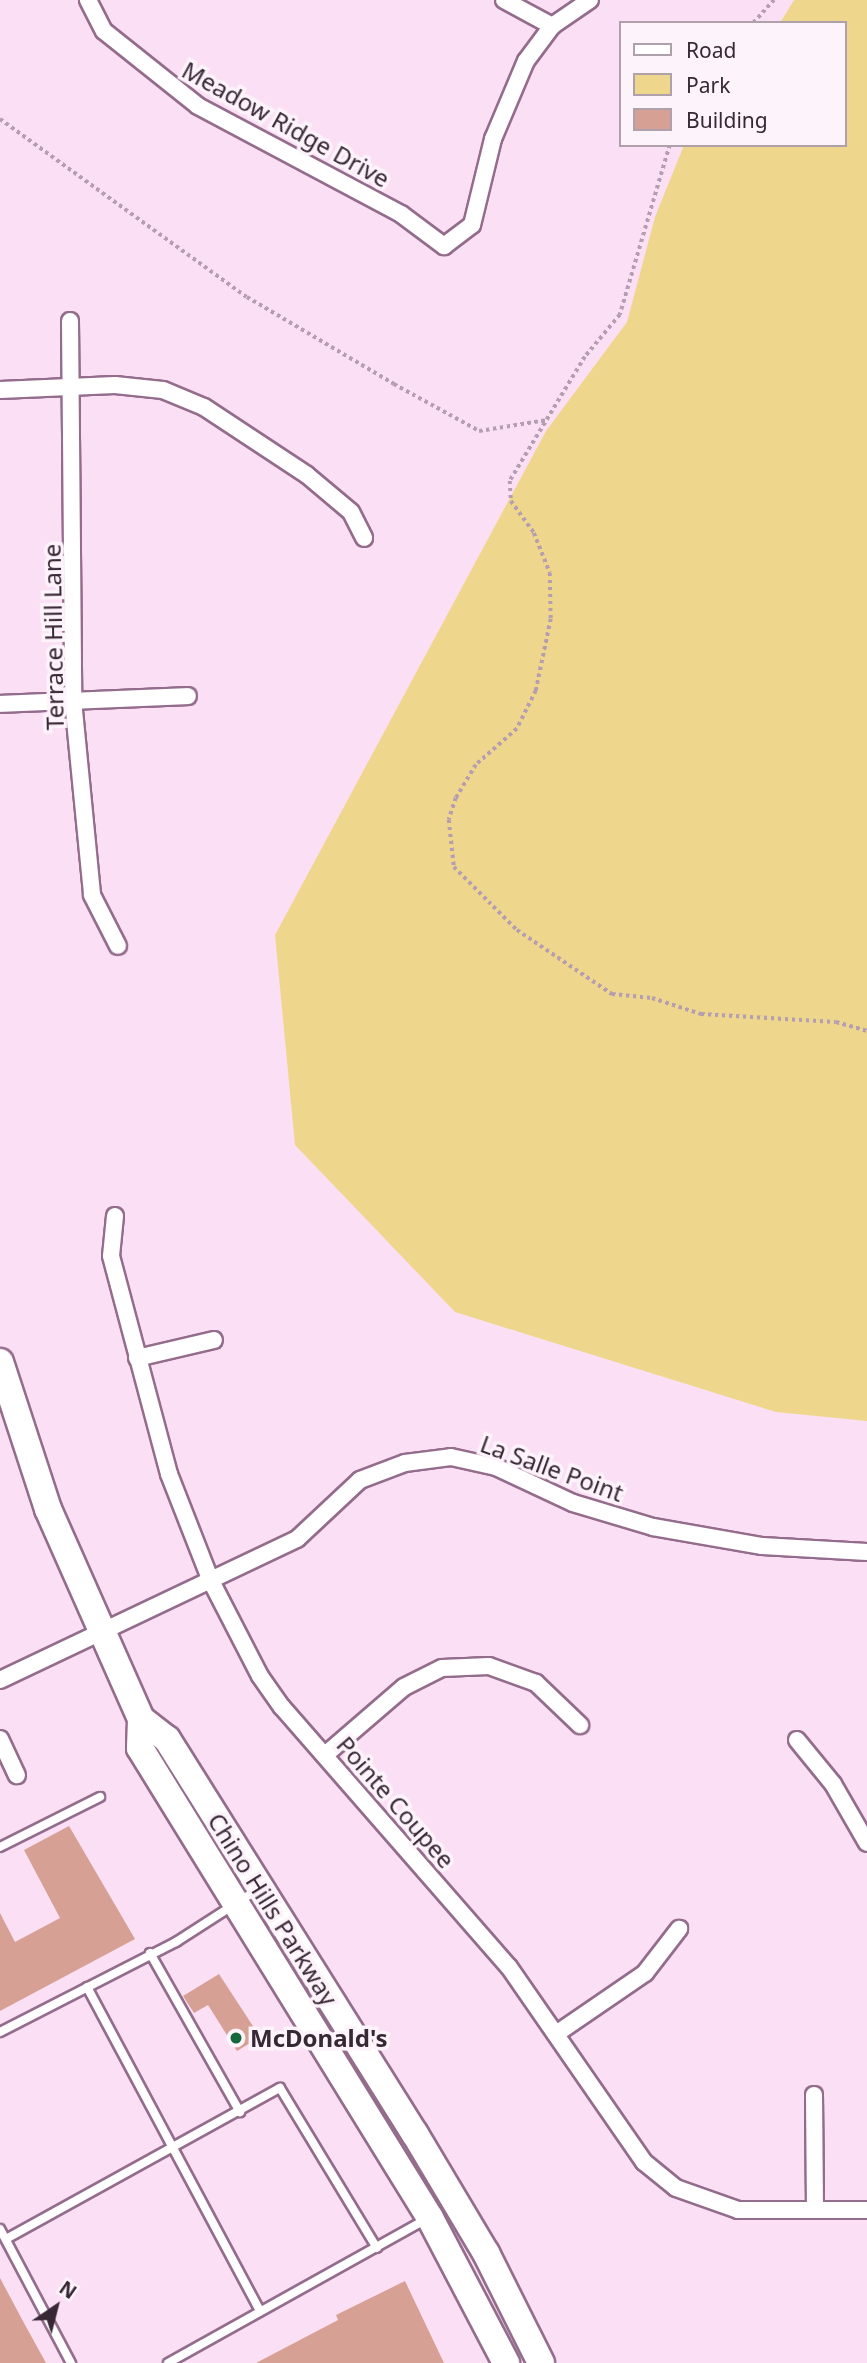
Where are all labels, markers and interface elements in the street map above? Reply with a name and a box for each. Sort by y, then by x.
legend [618,21,846,147]
text: Road [686,36,736,64]
street label: Meadow Ridge Drive [177,55,395,193]
text: Park [686,71,730,99]
text: Building [686,106,768,134]
street label: Terrace Hill Lane [37,544,69,730]
street label: La Salle Point [477,1429,627,1507]
street label: Pointe Coupee [331,1730,461,1874]
street label: Chino Hills Parkway [202,1808,344,2010]
place label: McDonald's [250,2024,388,2052]
marker: McDonald's [228,2030,244,2046]
north arrow [21,2272,91,2342]
text: N [54,2275,82,2305]

